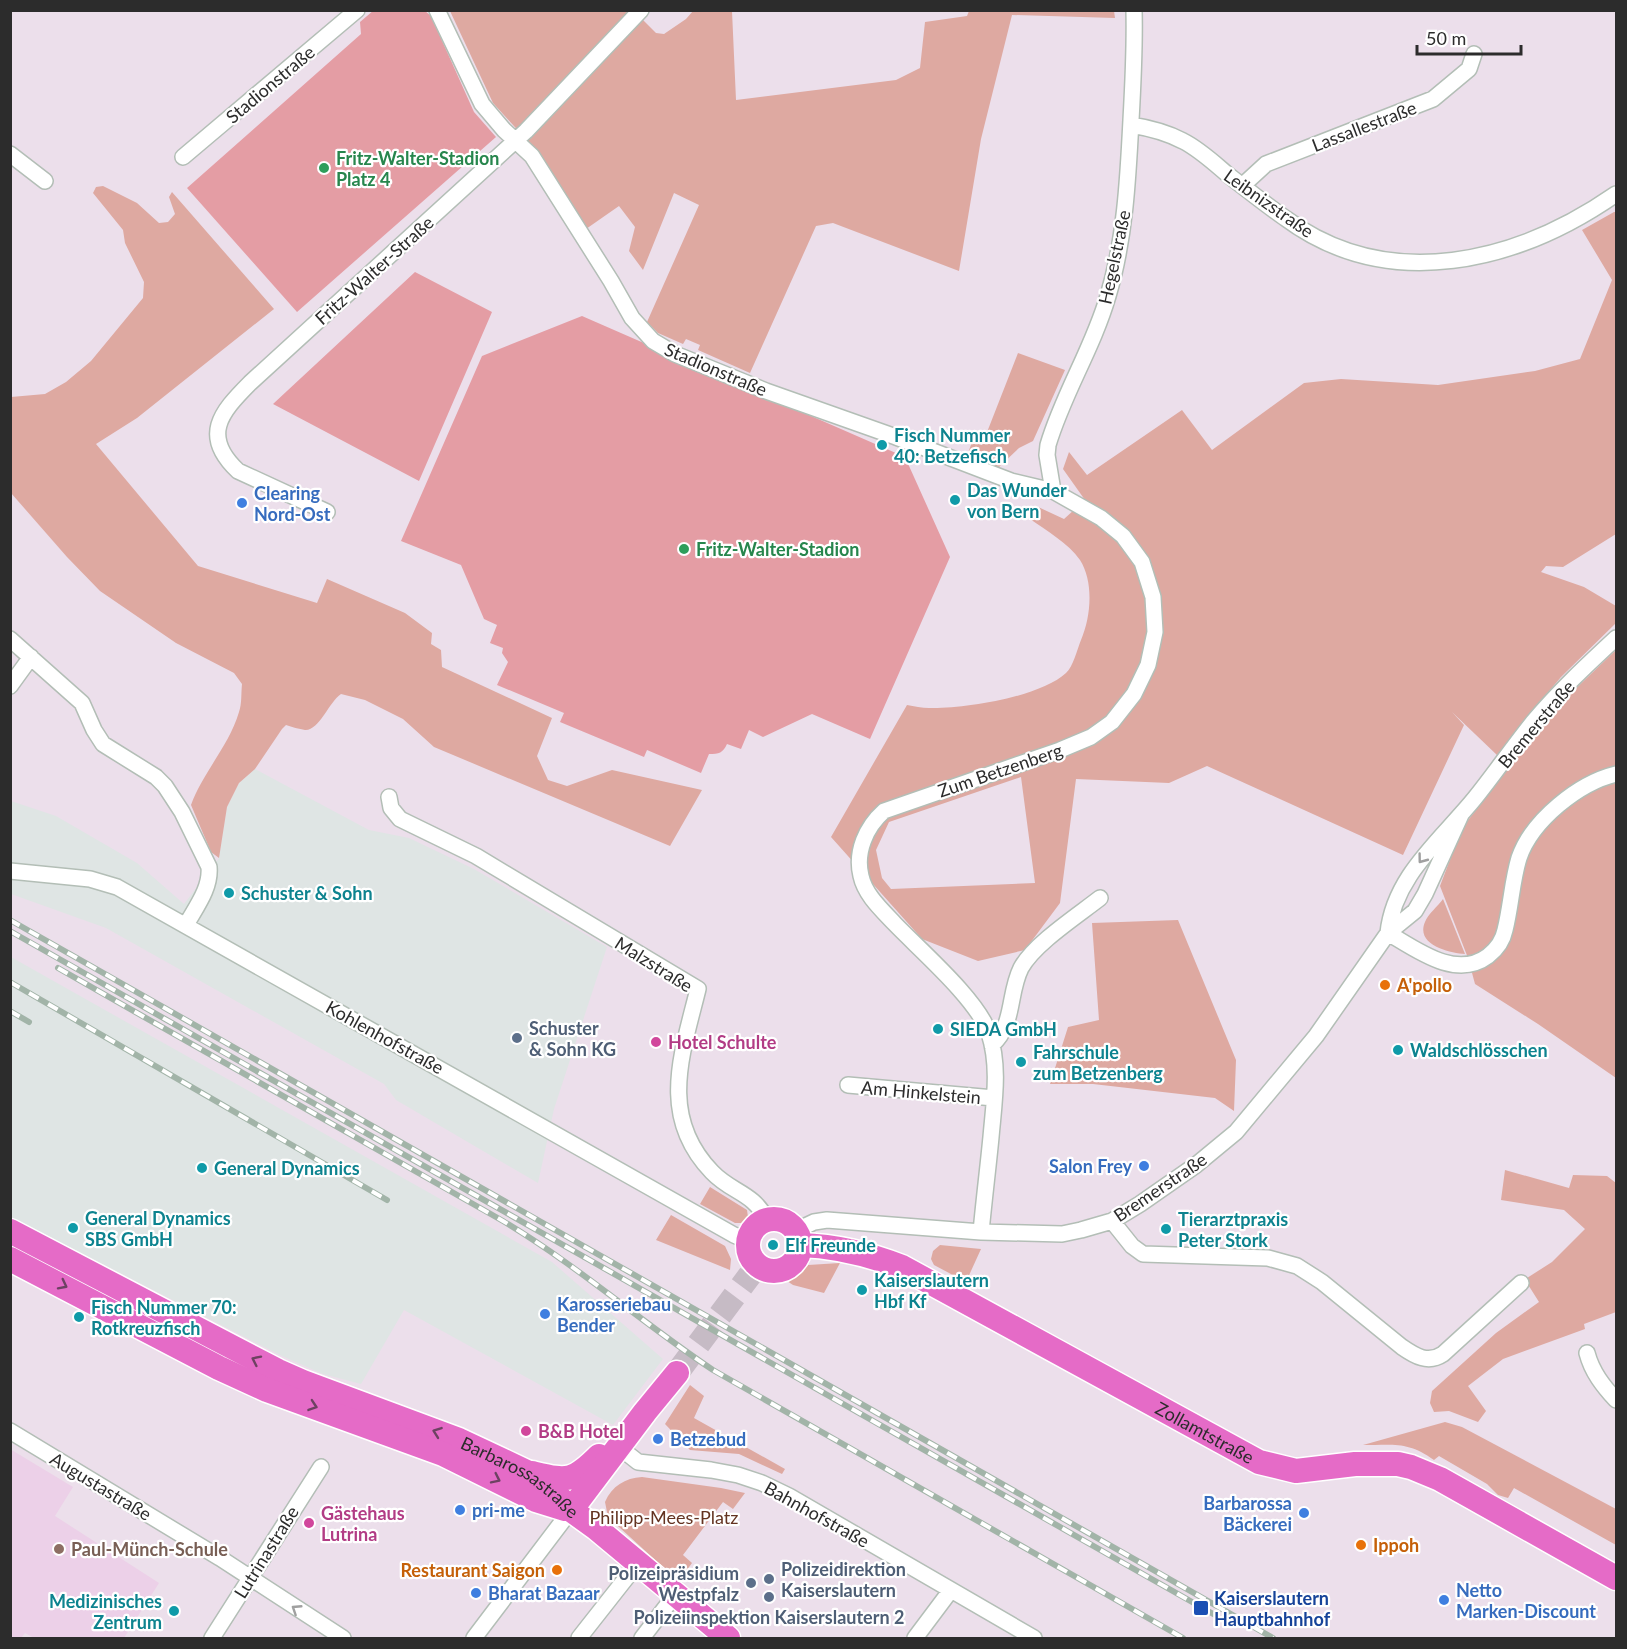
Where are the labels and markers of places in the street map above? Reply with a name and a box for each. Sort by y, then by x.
place label: Fritz-Walter-Stadion Platz 4 [336,147,500,190]
marker: Fritz-Walter-Stadion Platz 4 [317,161,331,175]
place label: Fisch Nummer 40: Betzefisch [894,424,1010,467]
marker: Fisch Nummer 40: Betzefisch [875,438,889,452]
place label: Das Wunder von Bern [967,479,1067,522]
place label: Clearing Nord-Ost [254,482,331,525]
marker: Das Wunder von Bern [948,493,962,507]
marker: Clearing Nord-Ost [235,496,249,510]
place label: Fritz-Walter-Stadion [696,538,860,560]
marker: Fritz-Walter-Stadion [677,542,691,556]
place label: Schuster & Sohn [241,882,373,904]
marker: Schuster & Sohn [222,886,236,900]
place label: A'pollo [1396,974,1452,996]
marker: A'pollo [1378,978,1392,992]
place label: Schuster & Sohn KG [529,1017,616,1060]
place label: SIEDA GmbH [950,1018,1057,1040]
marker: SIEDA GmbH [931,1022,945,1036]
marker: Schuster & Sohn KG [510,1031,524,1045]
place label: Hotel Schulte [668,1031,777,1053]
marker: Hotel Schulte [649,1035,663,1049]
place label: Waldschlösschen [1410,1039,1548,1061]
place label: Fahrschule zum Betzenberg [1033,1041,1163,1084]
marker: Waldschlösschen [1391,1043,1405,1057]
marker: Fahrschule zum Betzenberg [1014,1055,1028,1069]
place label: Salon Frey [1049,1155,1132,1177]
place label: General Dynamics [214,1157,360,1179]
marker: Salon Frey [1137,1159,1151,1173]
marker: General Dynamics [195,1161,209,1175]
place label: General Dynamics SBS GmbH [85,1207,231,1250]
place label: Tierarztpraxis Peter Stork [1178,1208,1288,1251]
marker: General Dynamics SBS GmbH [66,1221,80,1235]
marker: Tierarztpraxis Peter Stork [1159,1222,1173,1236]
place label: Elf Freunde [785,1234,876,1256]
marker: Elf Freunde [766,1238,780,1252]
place label: Kaiserslautern Hbf Kf [874,1269,989,1312]
marker: Kaiserslautern Hbf Kf [855,1283,869,1297]
place label: Karosseriebau Bender [557,1293,671,1336]
place label: Fisch Nummer 70: Rotkreuzfisch [91,1296,237,1339]
marker: Karosseriebau Bender [538,1307,552,1321]
marker: Fisch Nummer 70: Rotkreuzfisch [72,1310,86,1324]
place label: B&B Hotel [538,1420,624,1442]
marker: B&B Hotel [519,1424,533,1438]
place label: Betzebud [670,1428,746,1450]
marker: Betzebud [651,1432,665,1446]
place label: Barbarossa Bäckerei [1203,1492,1292,1535]
place label: pri-me [472,1499,525,1521]
place label: Gästehaus Lutrina [321,1502,405,1545]
marker: pri-me [453,1503,467,1517]
marker: Barbarossa Bäckerei [1297,1506,1311,1520]
marker: Gästehaus Lutrina [302,1516,316,1530]
place label: Ippoh [1373,1534,1419,1556]
place label: Paul-Münch-Schule [71,1538,228,1560]
marker: Ippoh [1354,1538,1368,1552]
marker: Paul-Münch-Schule [52,1542,66,1556]
place label: Polizeidirektion Kaiserslautern [781,1558,906,1601]
place label: Restaurant Saigon [400,1559,545,1581]
place label: Polizeipräsidium Westpfalz [608,1562,739,1605]
marker: Restaurant Saigon [550,1563,564,1577]
marker: Polizeidirektion Kaiserslautern [762,1572,776,1586]
marker: Polizeipräsidium Westpfalz [744,1576,758,1590]
place label: Netto Marken-Discount [1456,1579,1596,1622]
place label: Bharat Bazaar [488,1582,600,1604]
marker: Bharat Bazaar [469,1586,483,1600]
place label: Kaiserslautern Hauptbahnhof [1214,1587,1331,1630]
place label: Medizinisches Zentrum [49,1590,162,1633]
marker: Polizeiinspektion Kaiserslautern 2 [762,1590,776,1604]
marker: Netto Marken-Discount [1437,1593,1451,1607]
marker: Kaiserslautern Hauptbahnhof [1192,1599,1210,1617]
marker: Medizinisches Zentrum [167,1604,181,1618]
place label: Polizeiinspektion Kaiserslautern 2 [634,1606,904,1628]

